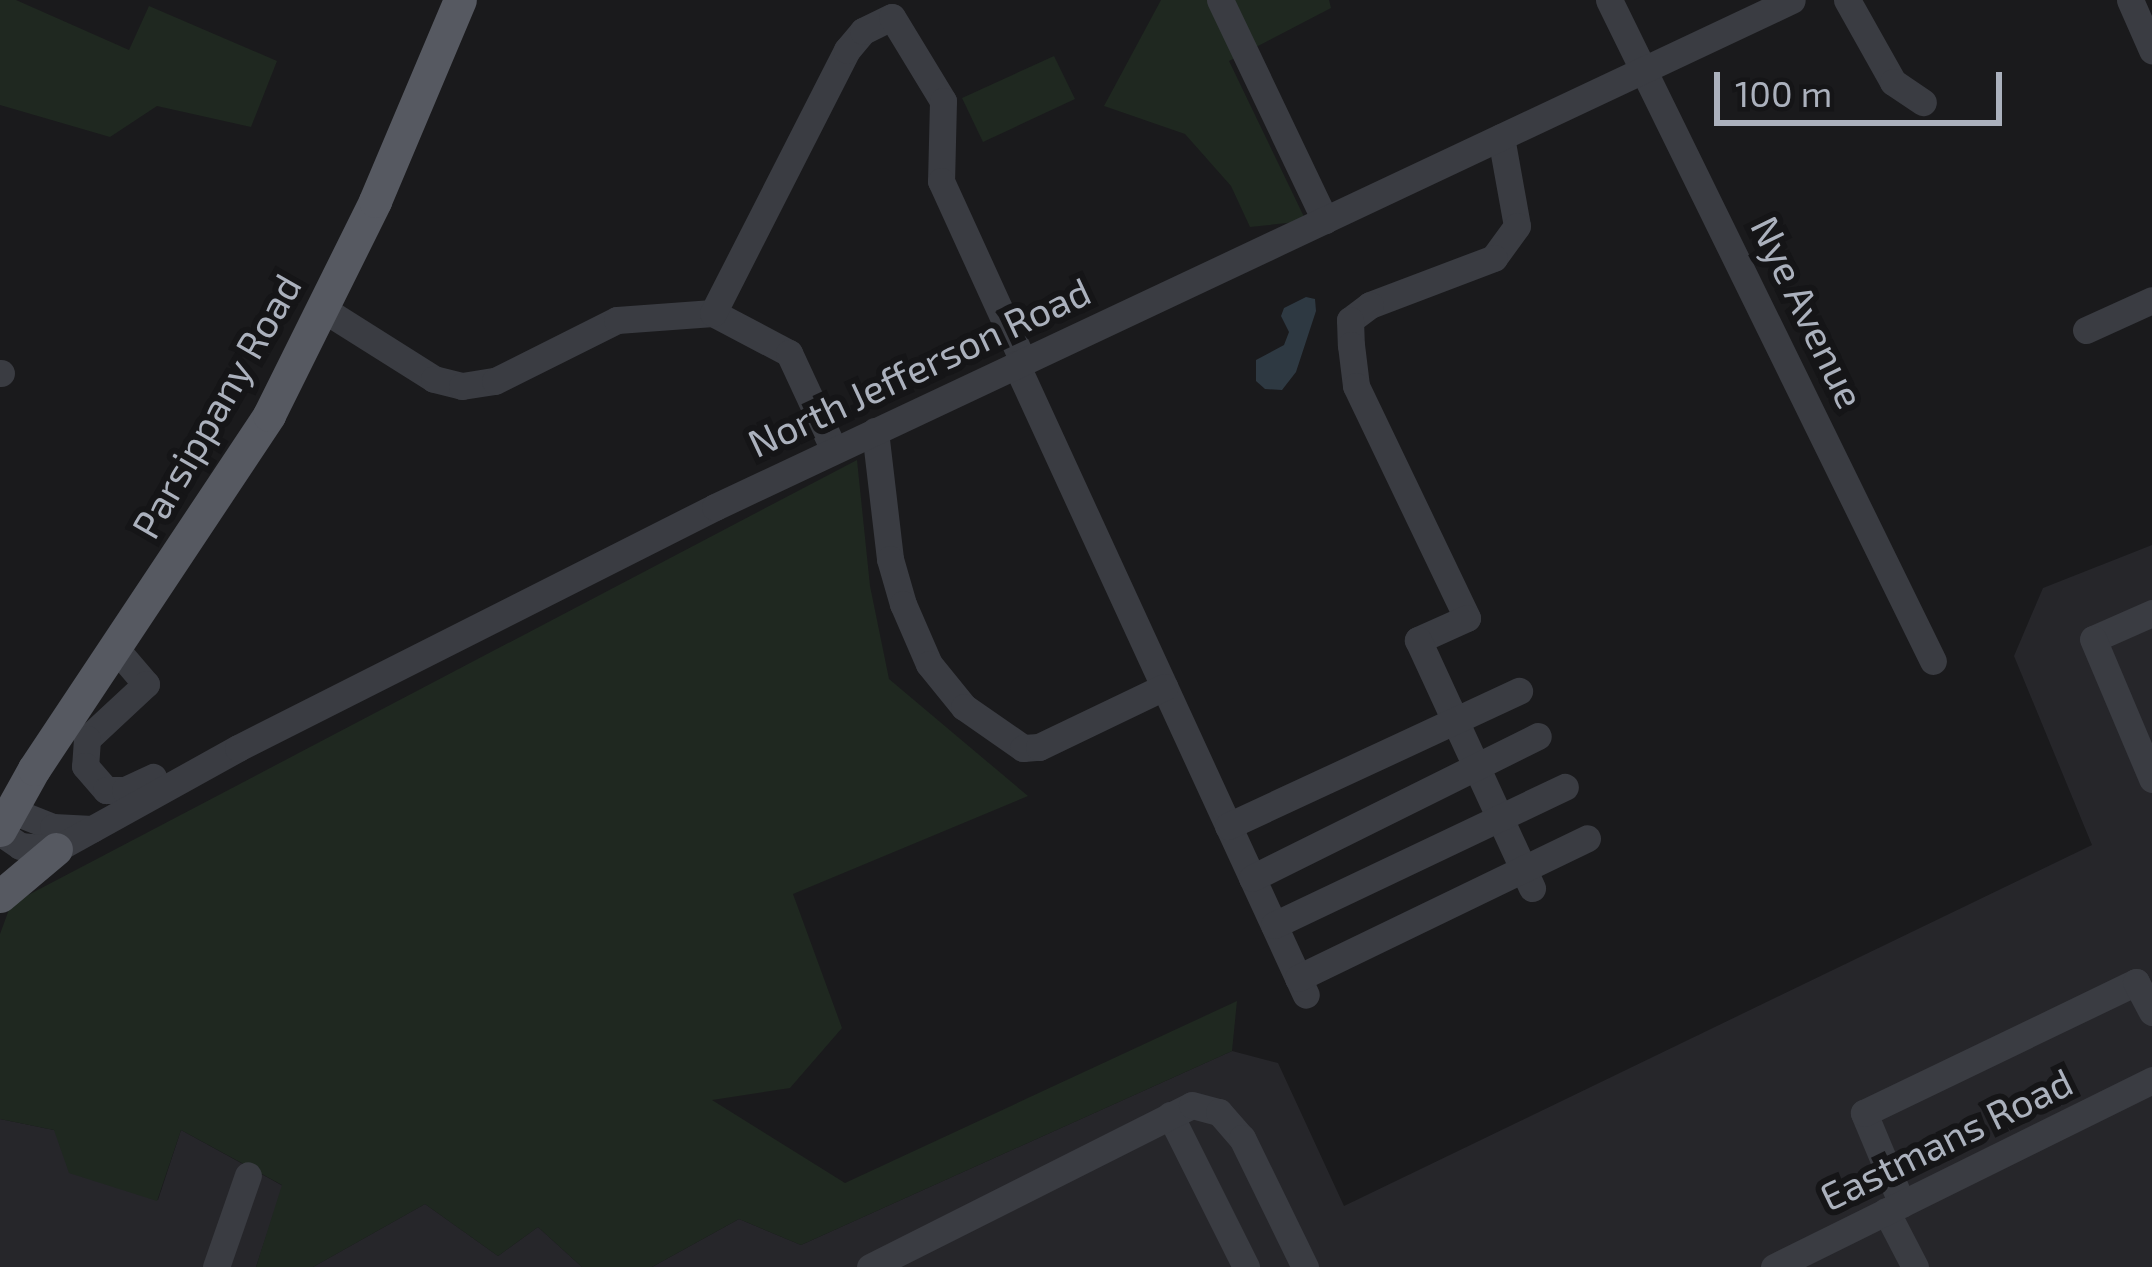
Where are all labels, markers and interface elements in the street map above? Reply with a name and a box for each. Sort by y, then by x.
scale bar [1720,48,2008,122]
text: 100 m [1735,71,1832,114]
street label: Nye Avenue [1741,208,1875,416]
street label: Parsippany Road [121,265,311,547]
street label: North Jefferson Road [740,267,1098,467]
street label: Eastmans Road [1812,1058,2080,1220]

